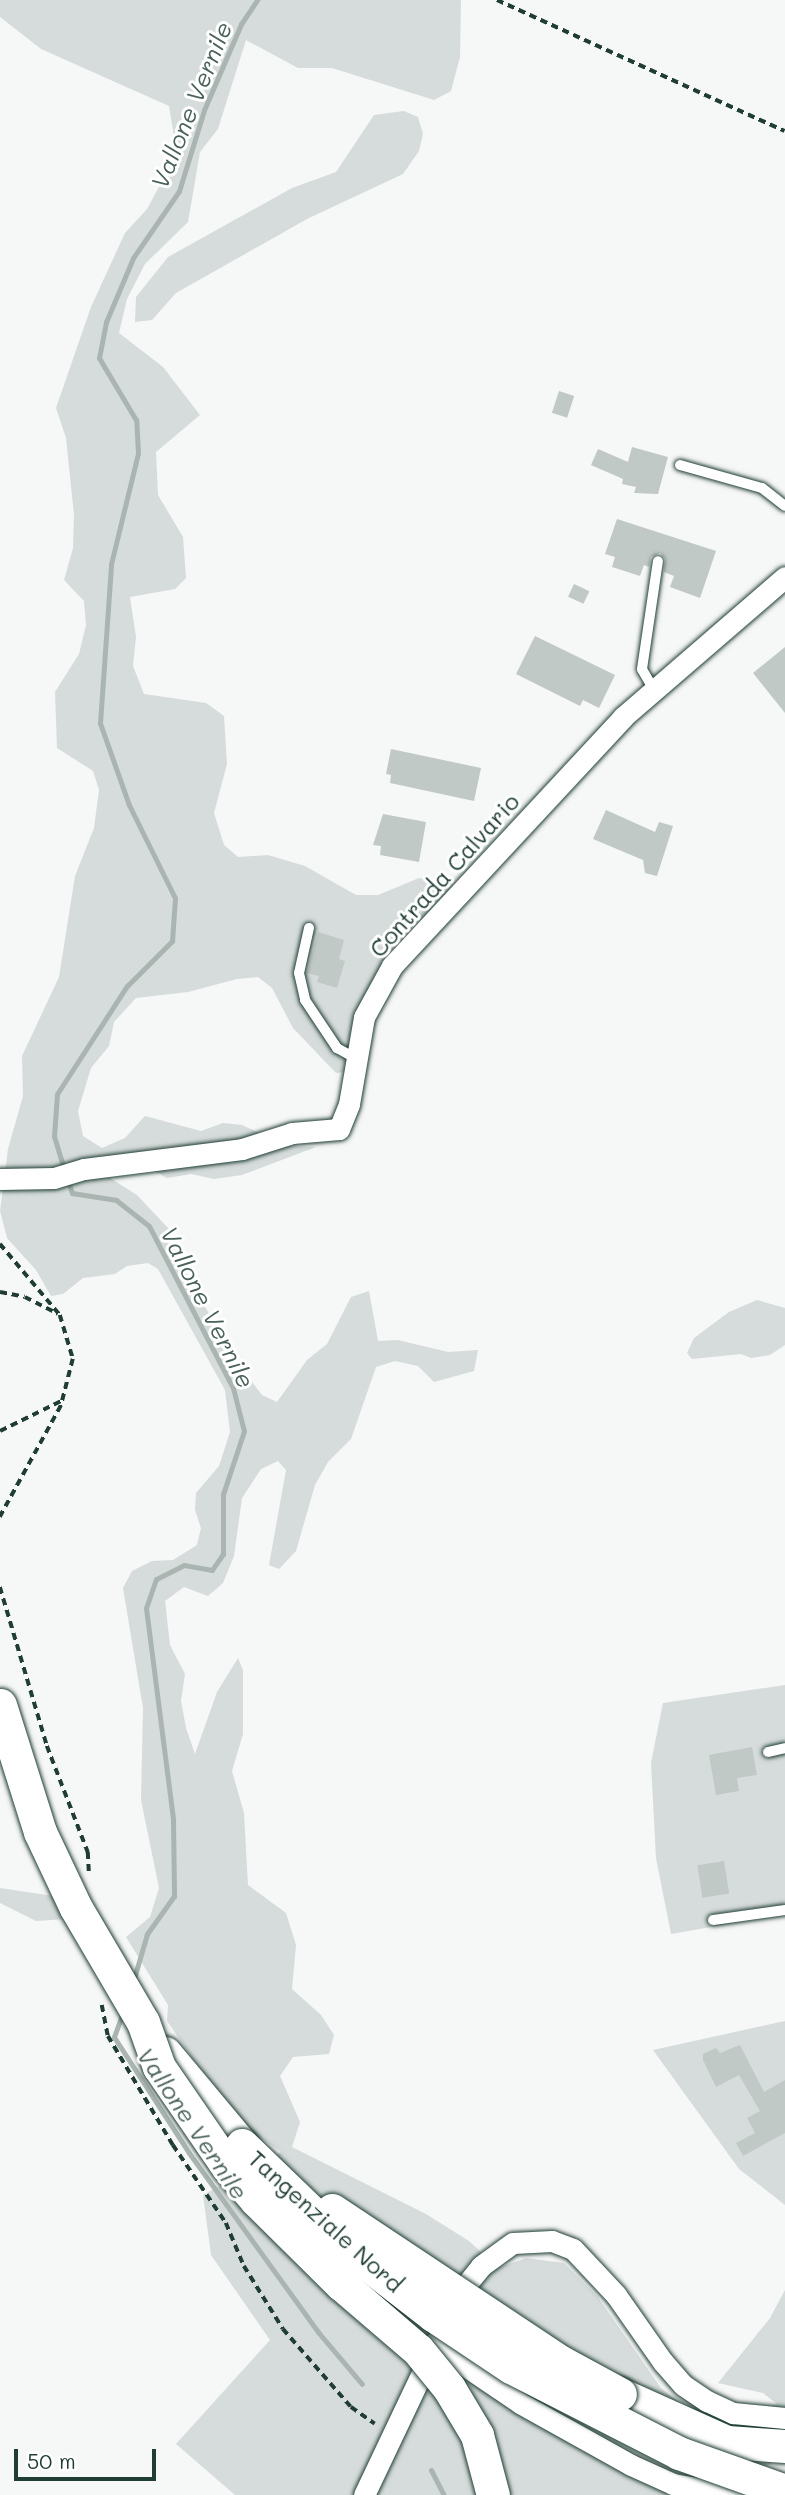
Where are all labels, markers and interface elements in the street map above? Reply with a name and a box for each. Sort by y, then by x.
water label: Vallone Vernile [144,17,238,193]
street label: Contrada Calvario [363,788,525,962]
water label: Vallone Vernile [155,1221,261,1393]
water label: Vallone Vernile [131,2041,255,2205]
street label: Tangenziale Nord [243,2144,409,2298]
scale bar [18,2436,159,2480]
text: 50 m [27,2447,76,2474]

